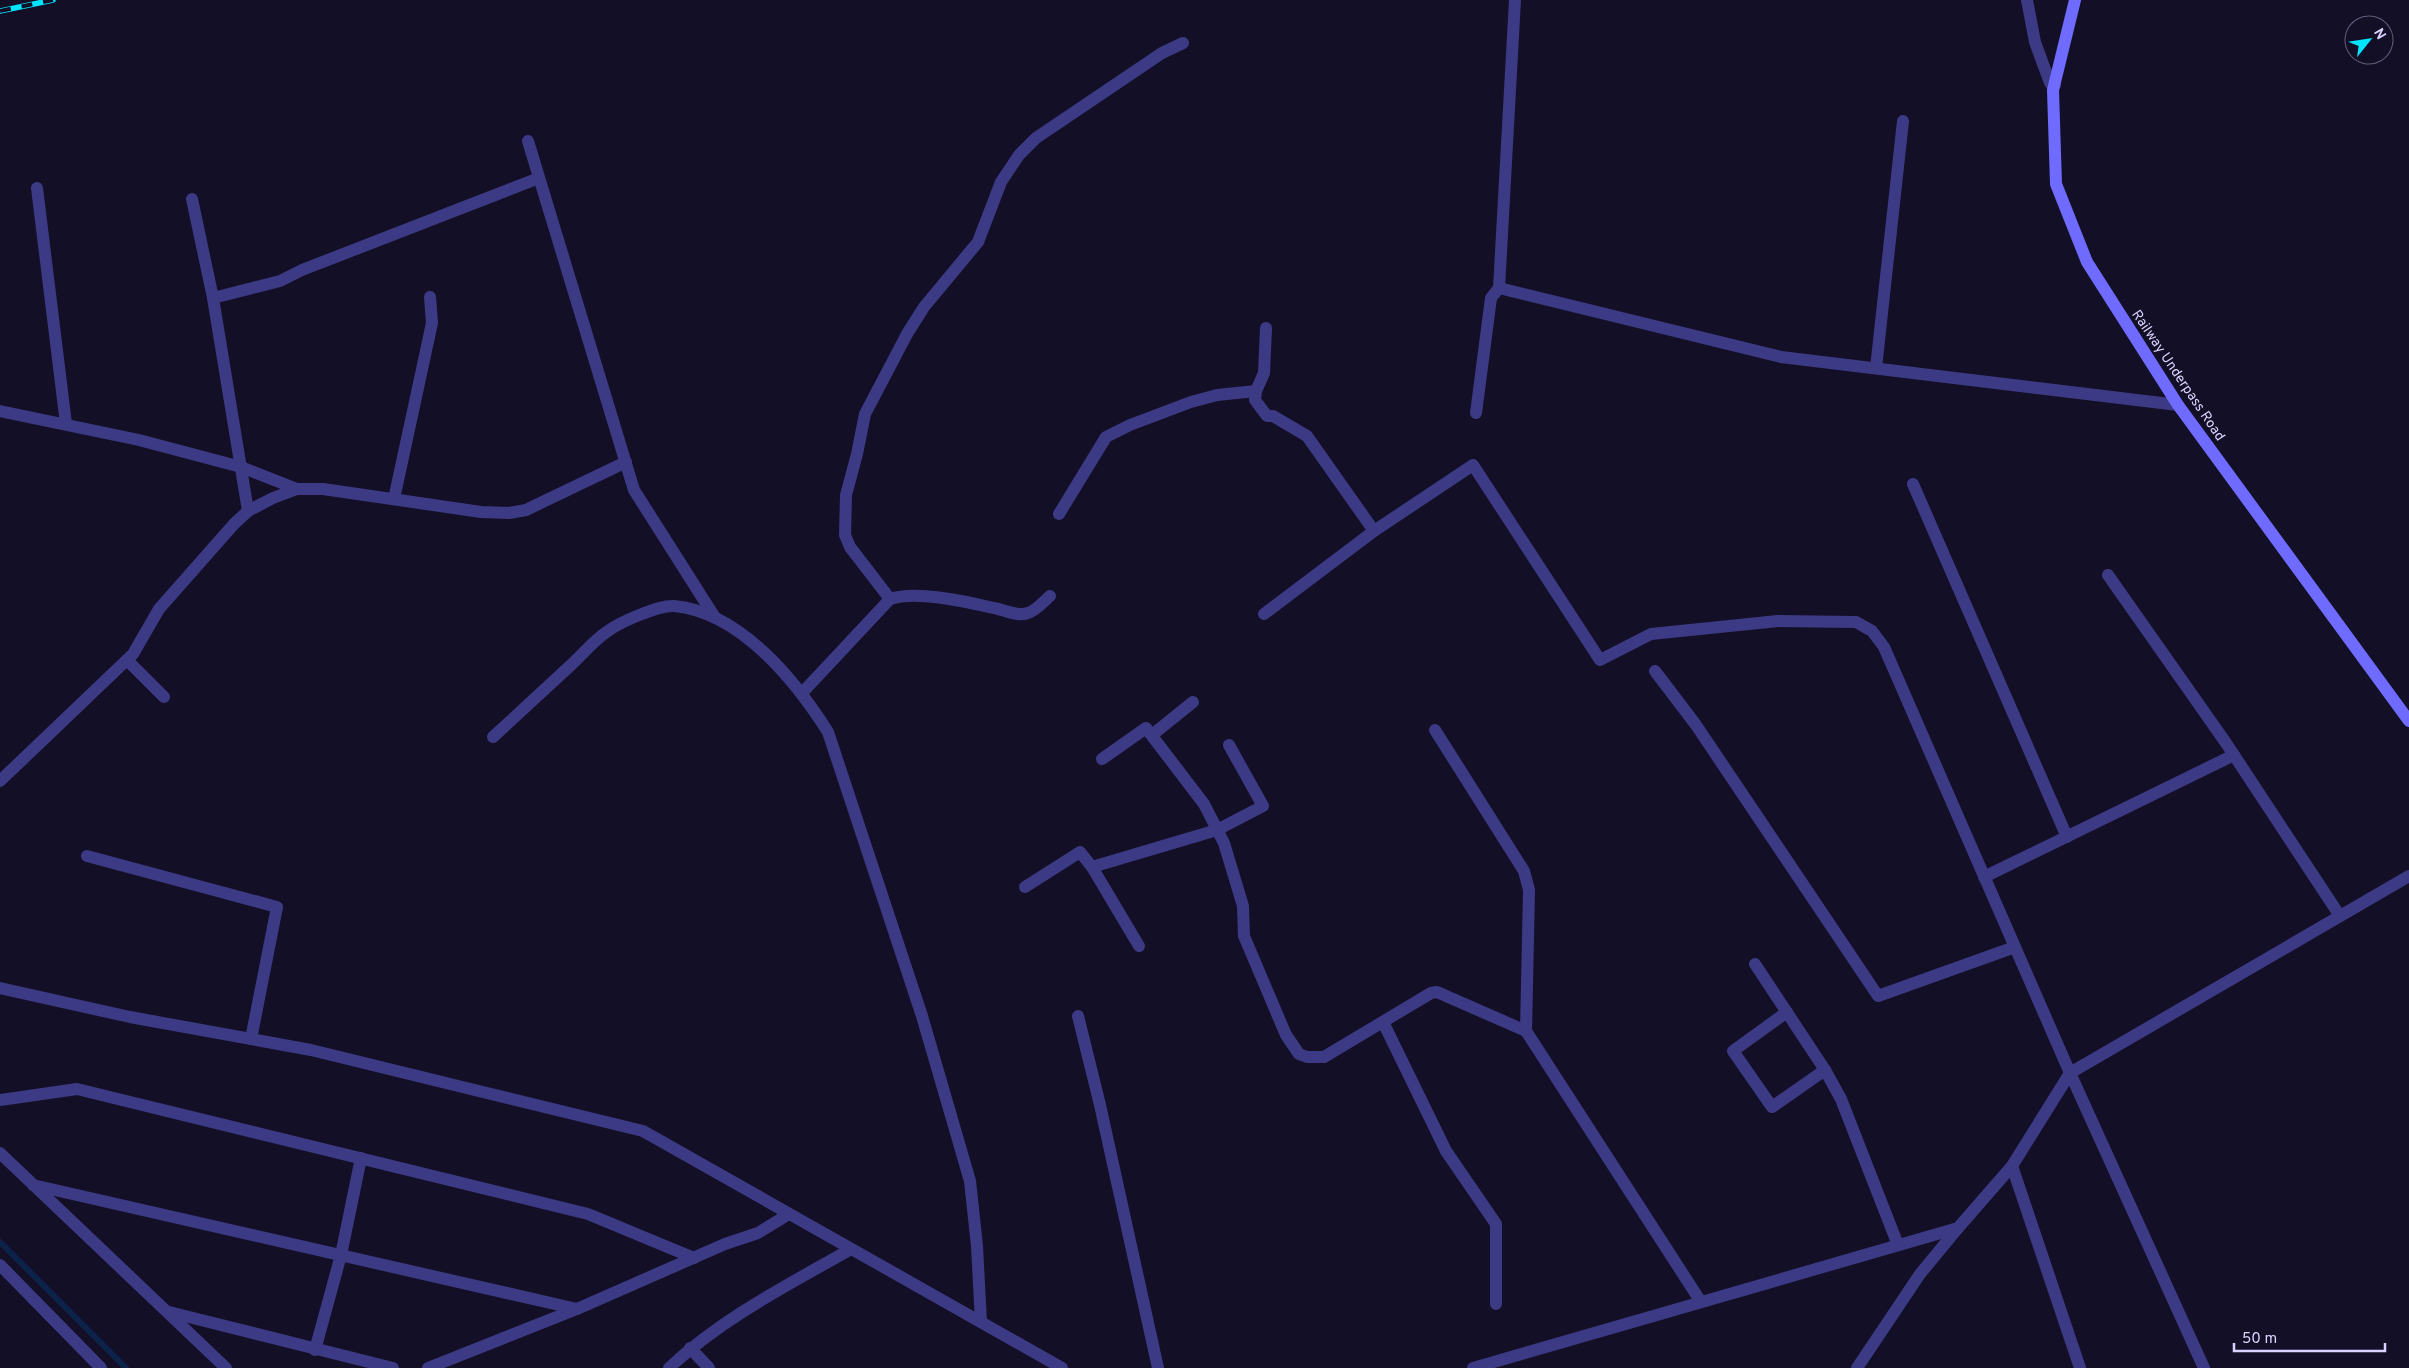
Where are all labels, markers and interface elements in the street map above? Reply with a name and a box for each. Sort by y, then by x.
north arrow [2344,15,2394,65]
text: N [2369,26,2389,43]
street label: Railway Underpass Road [2127,307,2228,445]
scale bar [2234,1320,2385,1352]
text: 50 m [2242,1330,2277,1349]

